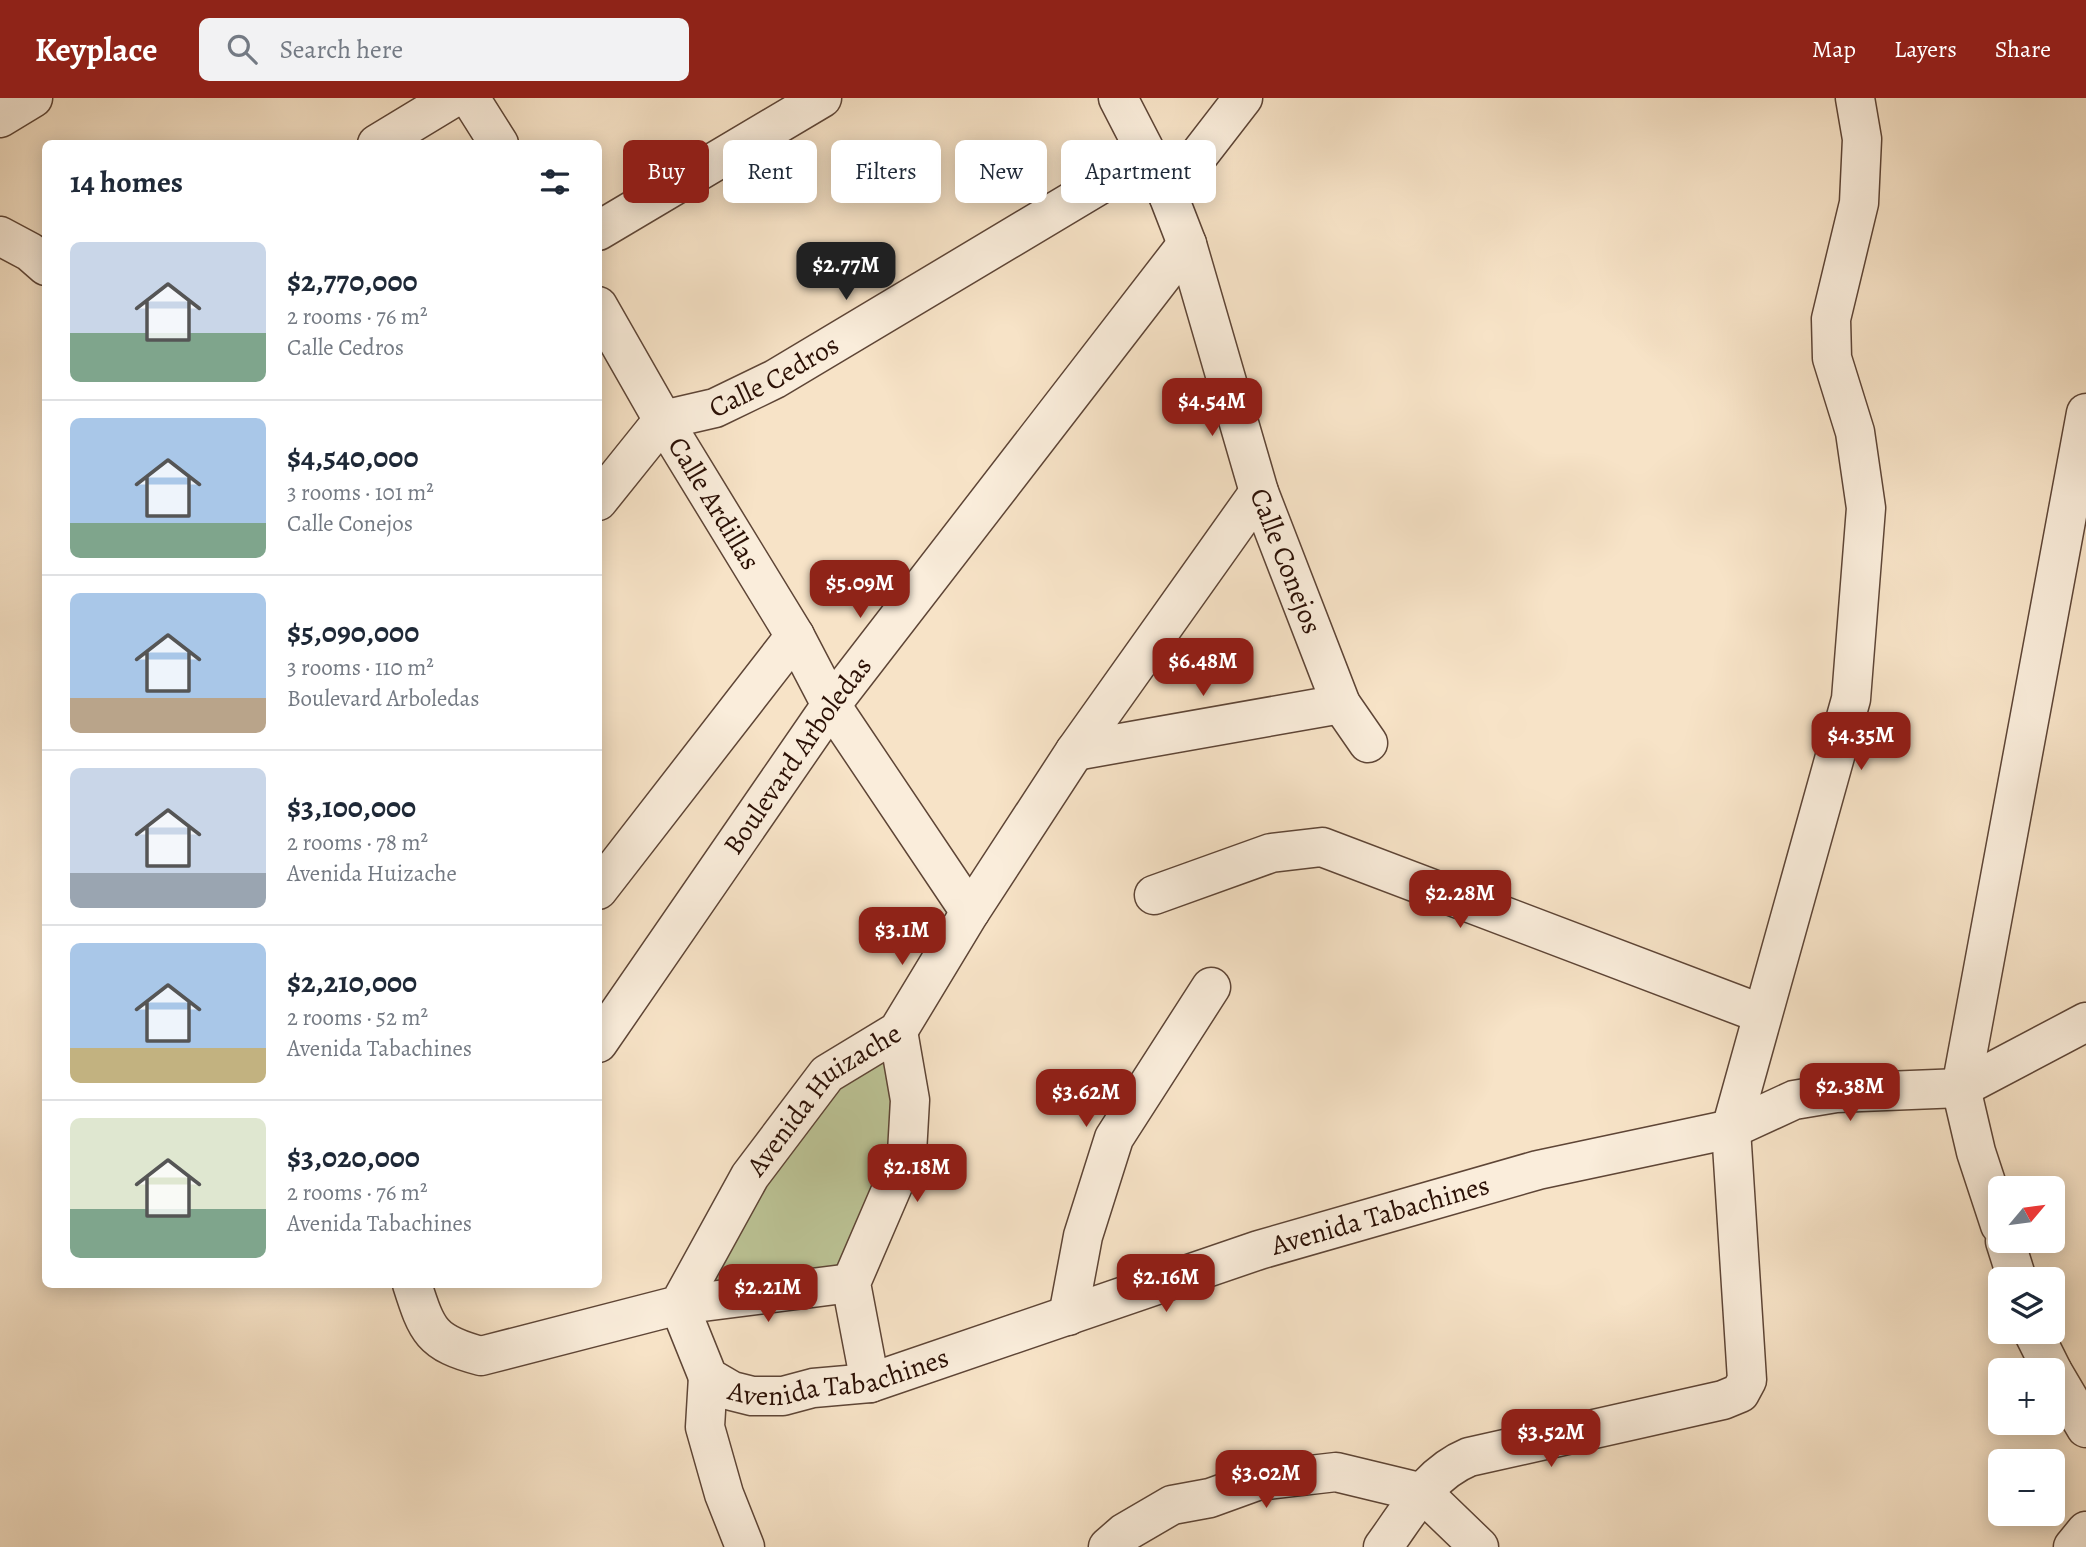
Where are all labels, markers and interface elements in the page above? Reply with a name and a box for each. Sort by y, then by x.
search box [199,18,689,81]
text: Keyplace [35,27,157,72]
icon: search [223,30,261,68]
text: Search here [279,32,403,67]
text: Map [1812,33,1856,65]
text: Layers [1894,33,1957,65]
text: Share [1995,33,2051,65]
chip: Buy [623,140,709,203]
chip: Rent [723,140,817,203]
chip: Filters [831,140,941,203]
chip: New [955,140,1047,203]
chip: Apartment [1061,140,1216,203]
text: 14 homes [70,162,183,202]
icon: filters [536,163,574,201]
pin: $2.77M [789,242,903,302]
text: $2.77M [812,249,880,280]
text: $2,770,000 [287,261,418,301]
icon: home [126,270,210,354]
text: 2 rooms · 76 m² [287,301,428,332]
street label: Calle Cedros [703,326,846,427]
text: Calle Cedros [287,332,404,363]
pin: $4.54M [1155,378,1269,438]
text: $4.54M [1178,385,1246,416]
street label: Calle Ardillas [659,430,769,577]
text: $4,540,000 [287,437,419,477]
icon: home [126,446,210,530]
text: 3 rooms · 101 m² [287,477,434,508]
street label: Calle Conejos [1240,483,1331,639]
text: Calle Conejos [287,508,413,539]
pin: $5.09M [803,560,917,620]
text: $5.09M [826,567,894,598]
text: $5,090,000 [287,612,419,652]
icon: home [126,621,210,705]
pin: $6.48M [1146,638,1260,698]
text: $6.48M [1169,645,1237,676]
street label: Boulevard Arboledas [714,648,881,862]
text: 3 rooms · 110 m² [287,652,434,683]
text: Boulevard Arboledas [287,683,480,714]
pin: $4.35M [1804,712,1918,772]
text: $4.35M [1828,719,1894,750]
text: $3,100,000 [287,787,416,827]
icon: home [126,796,210,880]
text: 2 rooms · 78 m² [287,827,428,858]
text: Avenida Huizache [287,858,457,889]
pin: $2.28M [1403,870,1517,930]
text: $2.28M [1425,877,1495,908]
pin: $3.1M [853,908,951,967]
text: $3.1M [875,914,929,945]
text: $2,210,000 [287,962,417,1002]
icon: home [126,971,210,1055]
text: 2 rooms · 52 m² [287,1002,428,1033]
street label: Avenida Huizache [737,1014,908,1185]
text: Avenida Tabachines [287,1033,472,1064]
pin: $2.38M [1793,1063,1907,1123]
pin: $3.62M [1029,1070,1143,1129]
text: $2.38M [1816,1070,1884,1101]
text: $3.62M [1052,1076,1120,1107]
text: $3,020,000 [287,1137,420,1177]
pin: $2.18M [860,1144,974,1204]
icon: home [126,1146,210,1230]
text: $2.18M [884,1151,950,1182]
street label: Avenida Tabachines [1266,1166,1494,1265]
north arrow [1988,1176,2065,1253]
map controls [1988,1176,2065,1526]
text: 2 rooms · 76 m² [287,1177,428,1208]
text: Avenida Tabachines [287,1208,472,1239]
pin: $2.16M [1109,1254,1223,1314]
text: $2.16M [1133,1261,1199,1292]
pin: $2.21M [711,1264,825,1324]
button: layers [1988,1267,2065,1344]
text: $2.21M [735,1271,801,1302]
street label: Avenida Tabachines [723,1338,954,1416]
button: + [1988,1358,2065,1435]
pin: $3.52M [1494,1410,1608,1469]
text: $3.52M [1517,1416,1585,1447]
button: − [1988,1449,2065,1526]
pin: $3.02M [1209,1450,1323,1510]
text: $3.02M [1232,1457,1300,1488]

